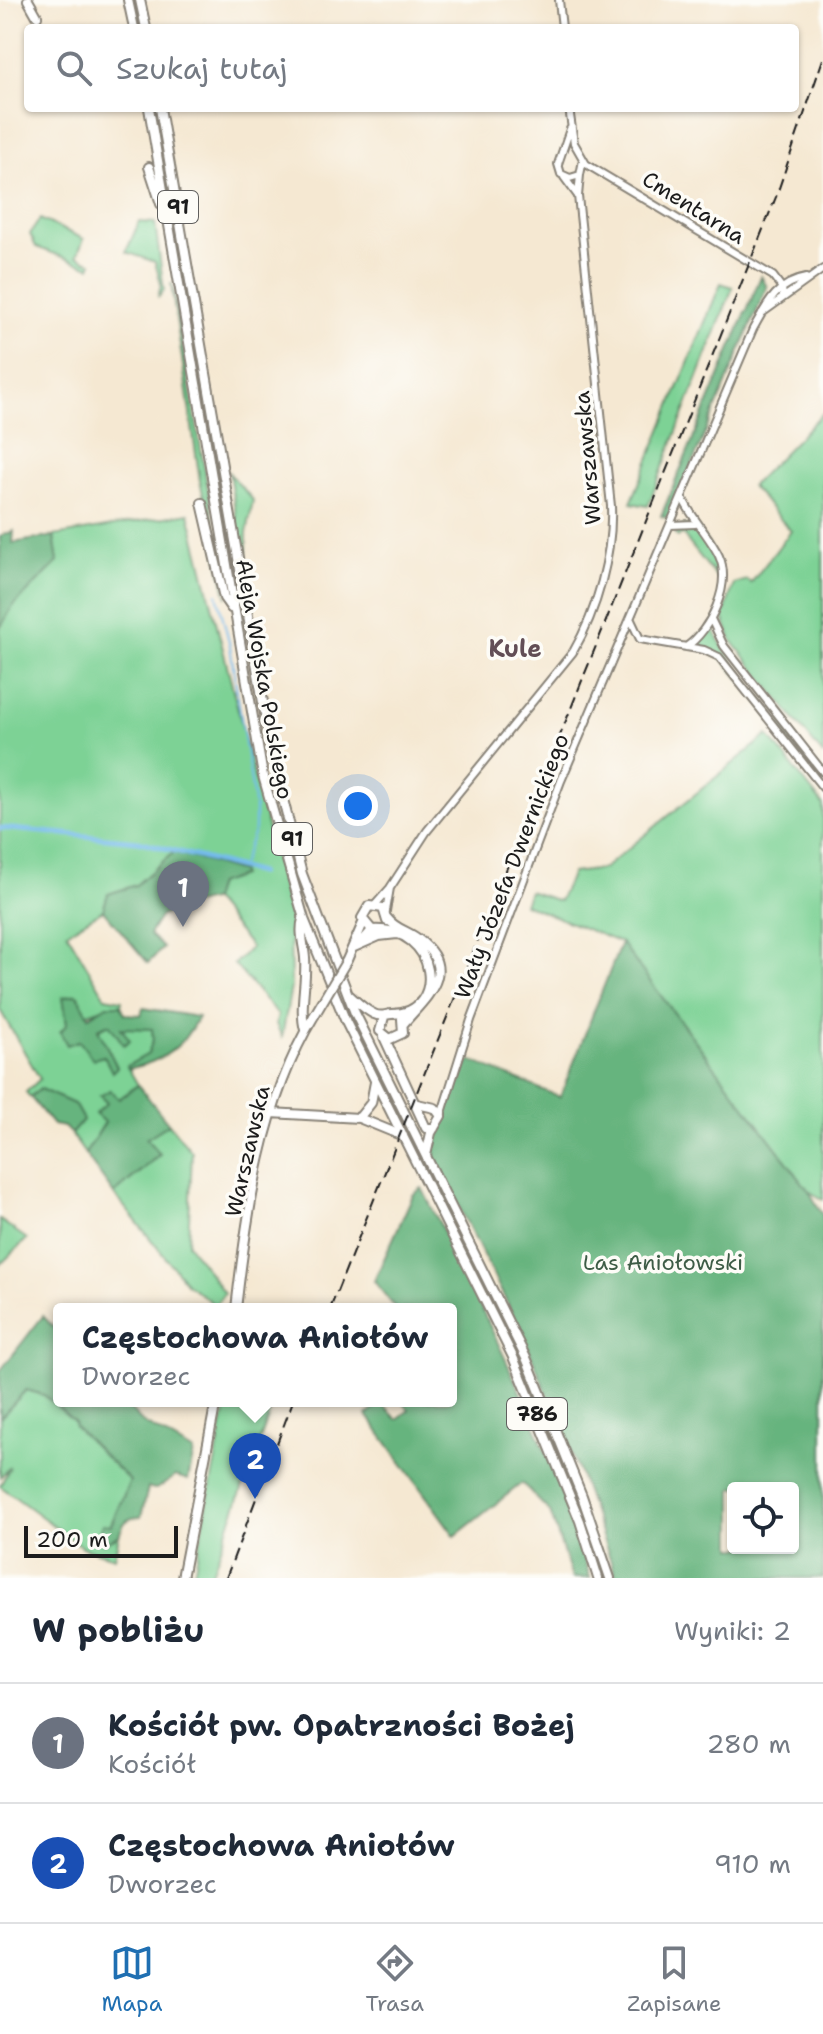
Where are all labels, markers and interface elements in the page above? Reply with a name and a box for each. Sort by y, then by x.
search box [24,24,799,112]
icon: search [52,46,96,90]
text: Szukaj tutaj [116,48,288,89]
street label: Cmentarna [637,164,751,251]
road number: 91 [158,191,198,223]
street label: Warszawska [567,389,608,526]
street label: Aleja Wojska Polskiego [229,557,300,802]
district label: Kule [488,633,542,665]
street label: Wały Józefa Dwernickiego [447,729,576,1003]
your location [338,786,378,826]
road number: 91 [272,823,312,855]
pin: 1 [157,861,209,927]
street label: Warszawska [218,1082,277,1220]
park label: Las Aniołowski [583,1248,743,1277]
popup [53,1303,457,1407]
text: Częstochowa Aniołów [82,1317,428,1358]
text: Dworzec [82,1358,191,1393]
road number: 786 [507,1398,567,1430]
pin: 2 [229,1433,281,1499]
map controls [727,1482,799,1554]
button: locate [727,1482,799,1554]
scale bar [24,1522,178,1558]
text: 200 m [36,1525,108,1554]
text: W pobliżu [32,1607,205,1653]
text: Wyniki: 2 [674,1613,791,1648]
text: Kościół pw. Opatrzności Bożej [108,1705,575,1746]
text: 1 [52,1726,64,1761]
text: 280 m [706,1726,791,1761]
text: Kościół [108,1746,196,1781]
text: Częstochowa Aniołów [108,1825,455,1866]
text: 2 [49,1846,67,1881]
text: 910 m [714,1846,791,1881]
text: Dworzec [108,1866,217,1901]
tab: Mapa [102,1941,162,2018]
tab: Trasa [365,1941,424,2018]
tab: Zapisane [627,1941,721,2018]

